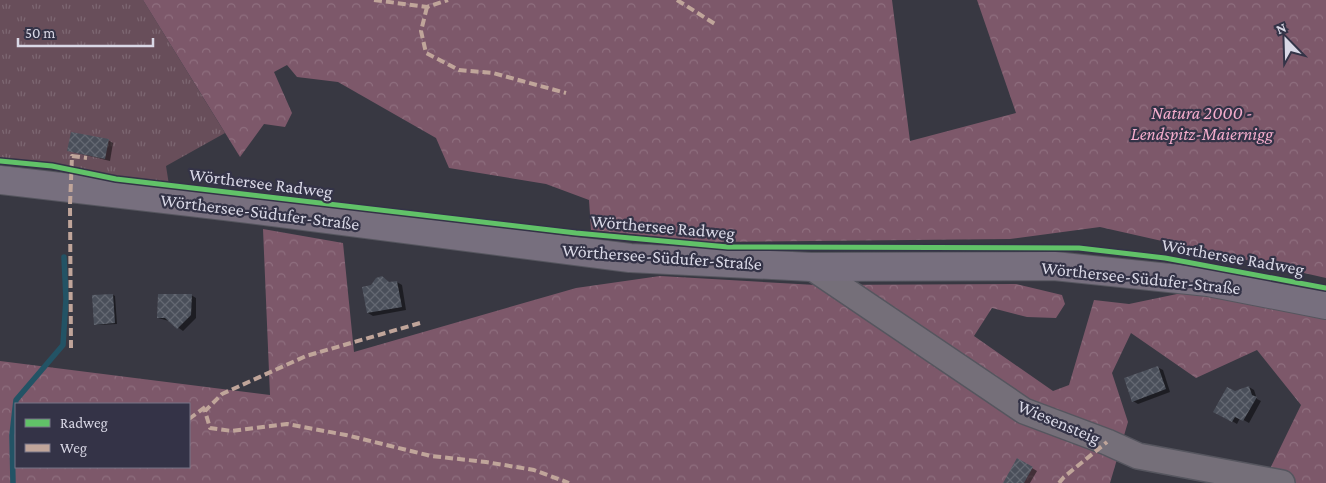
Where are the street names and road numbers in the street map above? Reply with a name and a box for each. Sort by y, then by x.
street label: Wörthersee Radweg [188,164,334,202]
street label: Wörthersee-Südufer-Straße [159,190,361,234]
street label: Wörthersee Radweg [590,211,736,243]
street label: Wörthersee Radweg [1160,235,1306,279]
street label: Wörthersee-Südufer-Straße [561,240,763,274]
street label: Wörthersee-Südufer-Straße [1040,258,1242,298]
street label: Wiesensteig [1015,396,1104,448]

